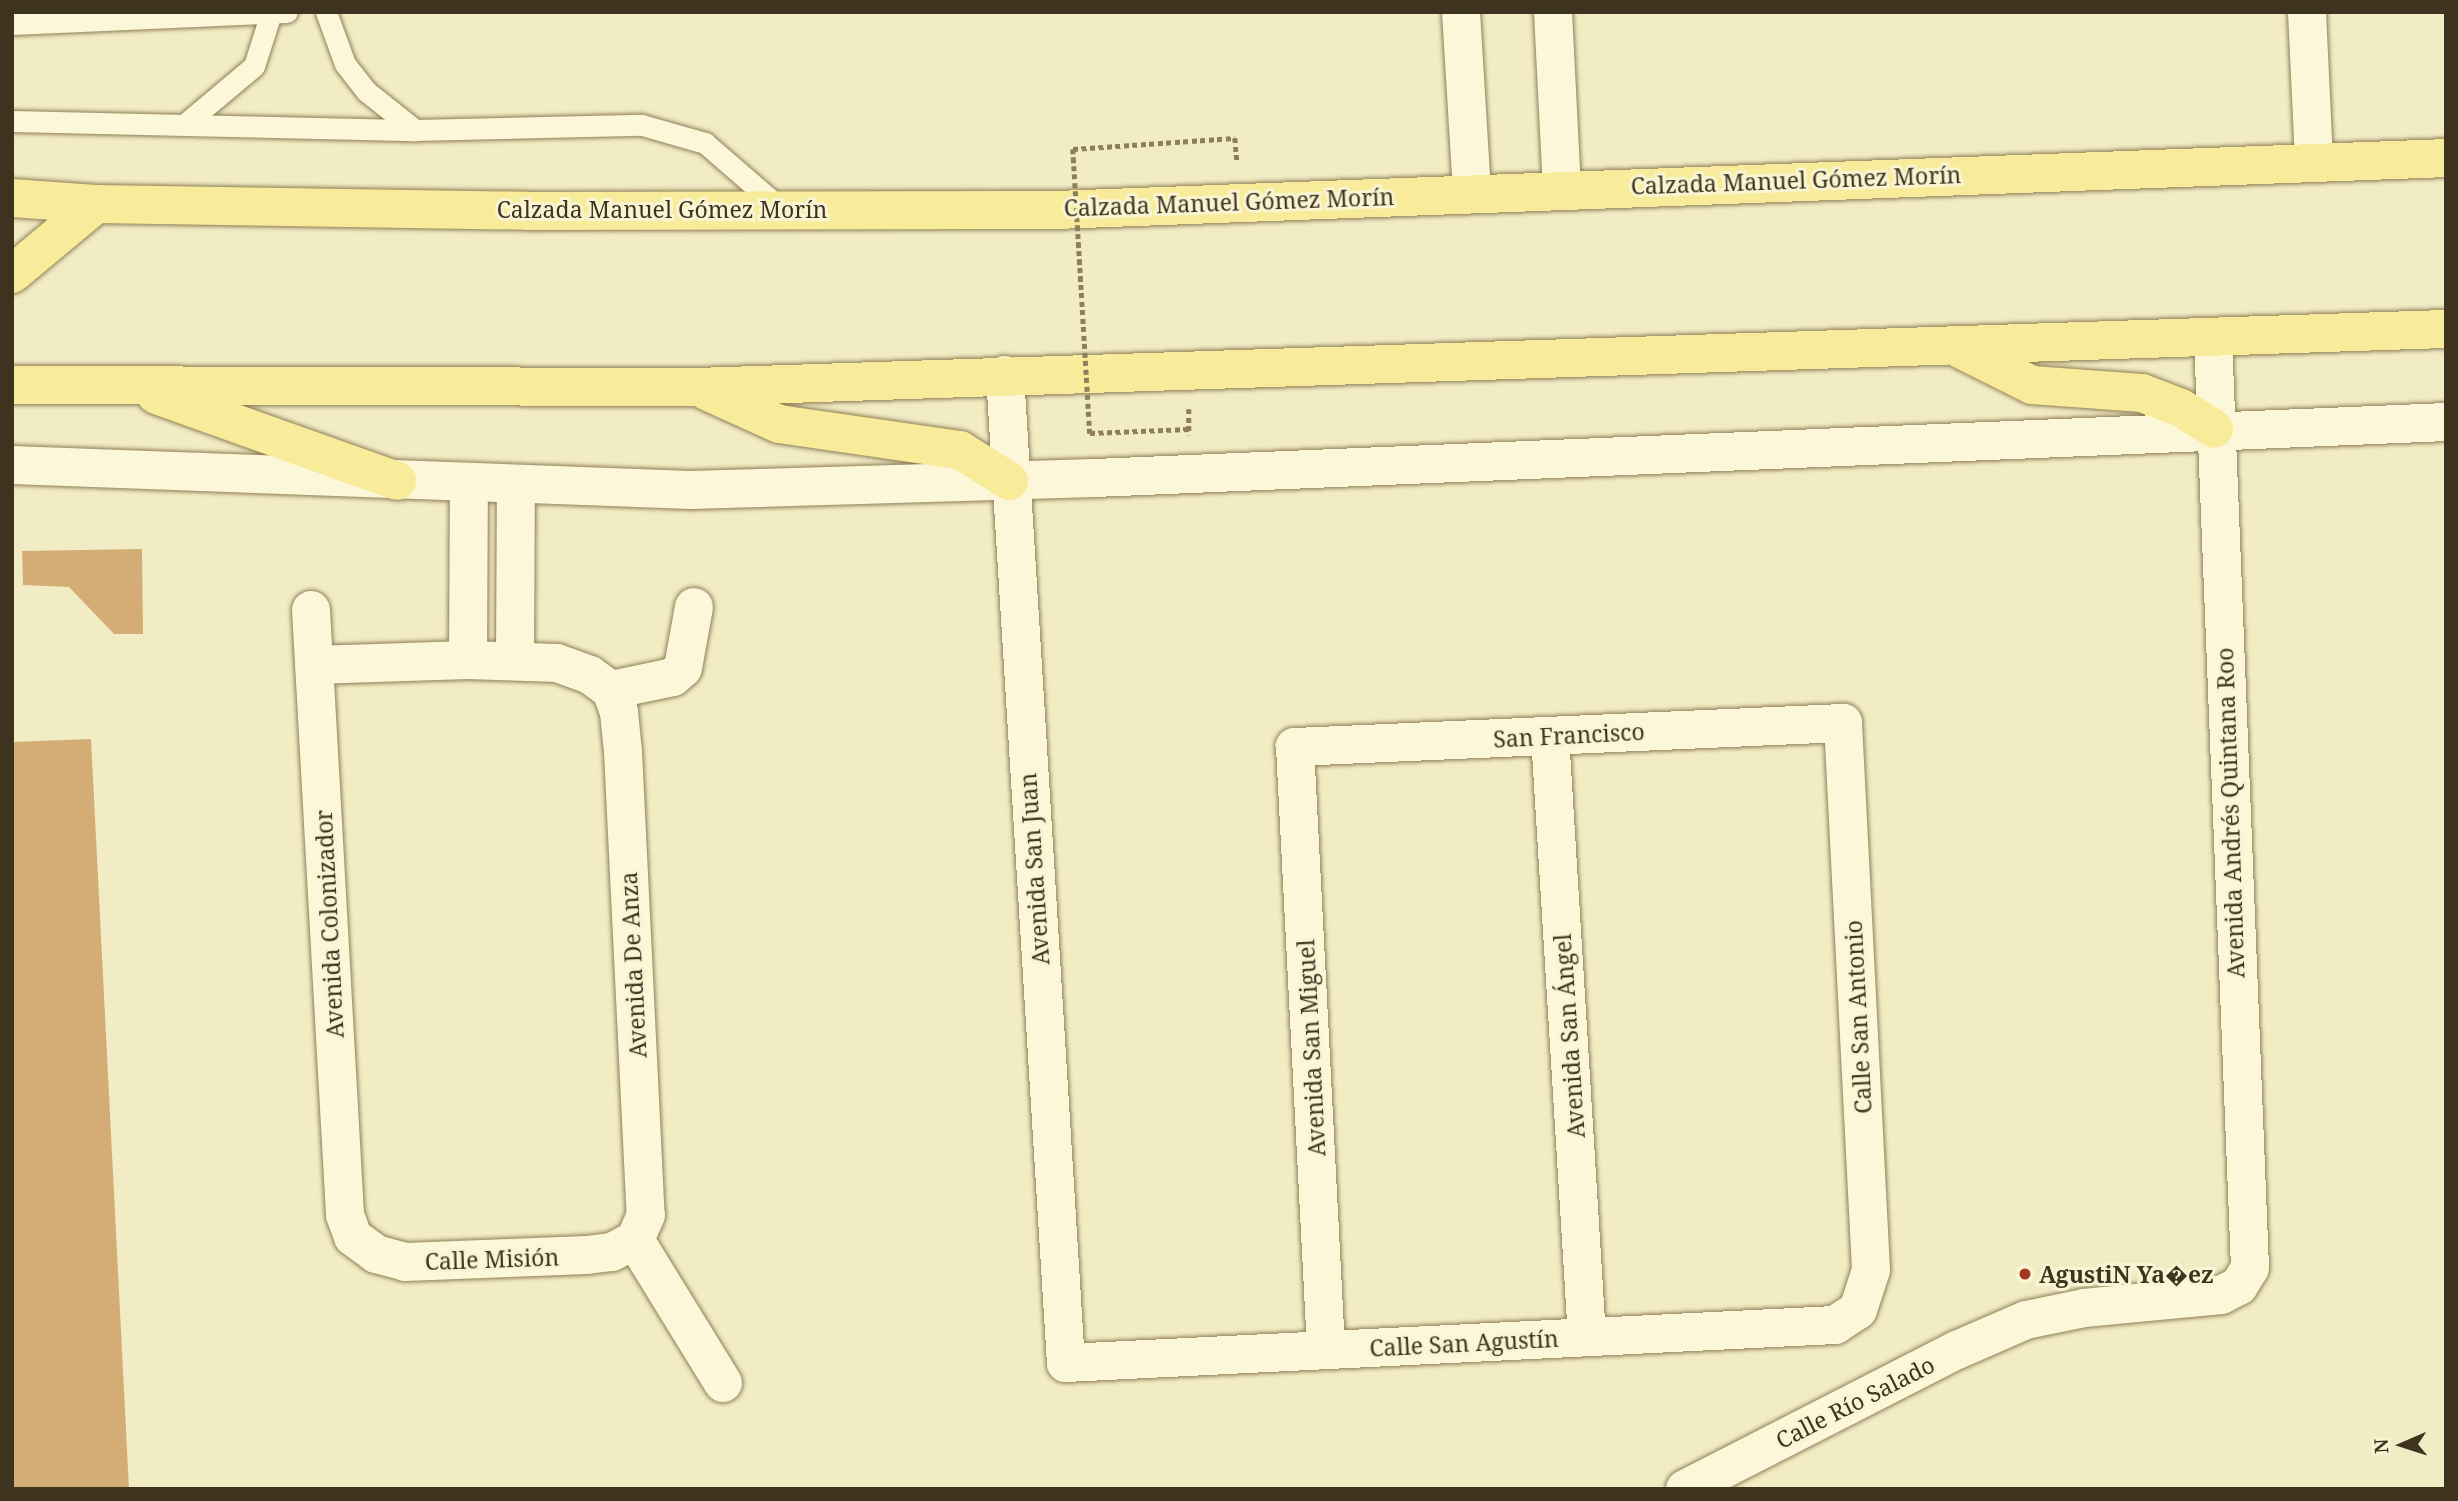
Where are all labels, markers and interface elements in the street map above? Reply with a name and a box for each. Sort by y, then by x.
street label: Calzada Manuel Gómez Morín [1630,160,1962,200]
street label: Calzada Manuel Gómez Morín [1063,182,1395,222]
street label: Calzada Manuel Gómez Morín [497,195,827,223]
street label: Avenida Andrés Quintana Roo [2210,647,2250,979]
street label: San Francisco [1493,717,1645,753]
street label: Avenida San Juan [1014,772,1054,966]
street label: Avenida Colonizador [309,809,349,1039]
street label: Avenida De Anza [614,871,652,1059]
street label: Calle San Antonio [1839,920,1877,1114]
street label: Avenida San Ángel [1548,933,1590,1139]
street label: Avenida San Miguel [1292,939,1330,1157]
street label: Calle Misión [424,1243,560,1275]
place label: AgustiN Ya�ez [2039,1260,2213,1288]
marker: AgustiN Ya�ez [2017,1266,2033,1282]
street label: Calle San Agustín [1369,1324,1559,1362]
street label: Calle Río Salado [1771,1350,1939,1454]
north arrow [2367,1410,2437,1480]
text: N [2368,1438,2394,1454]

